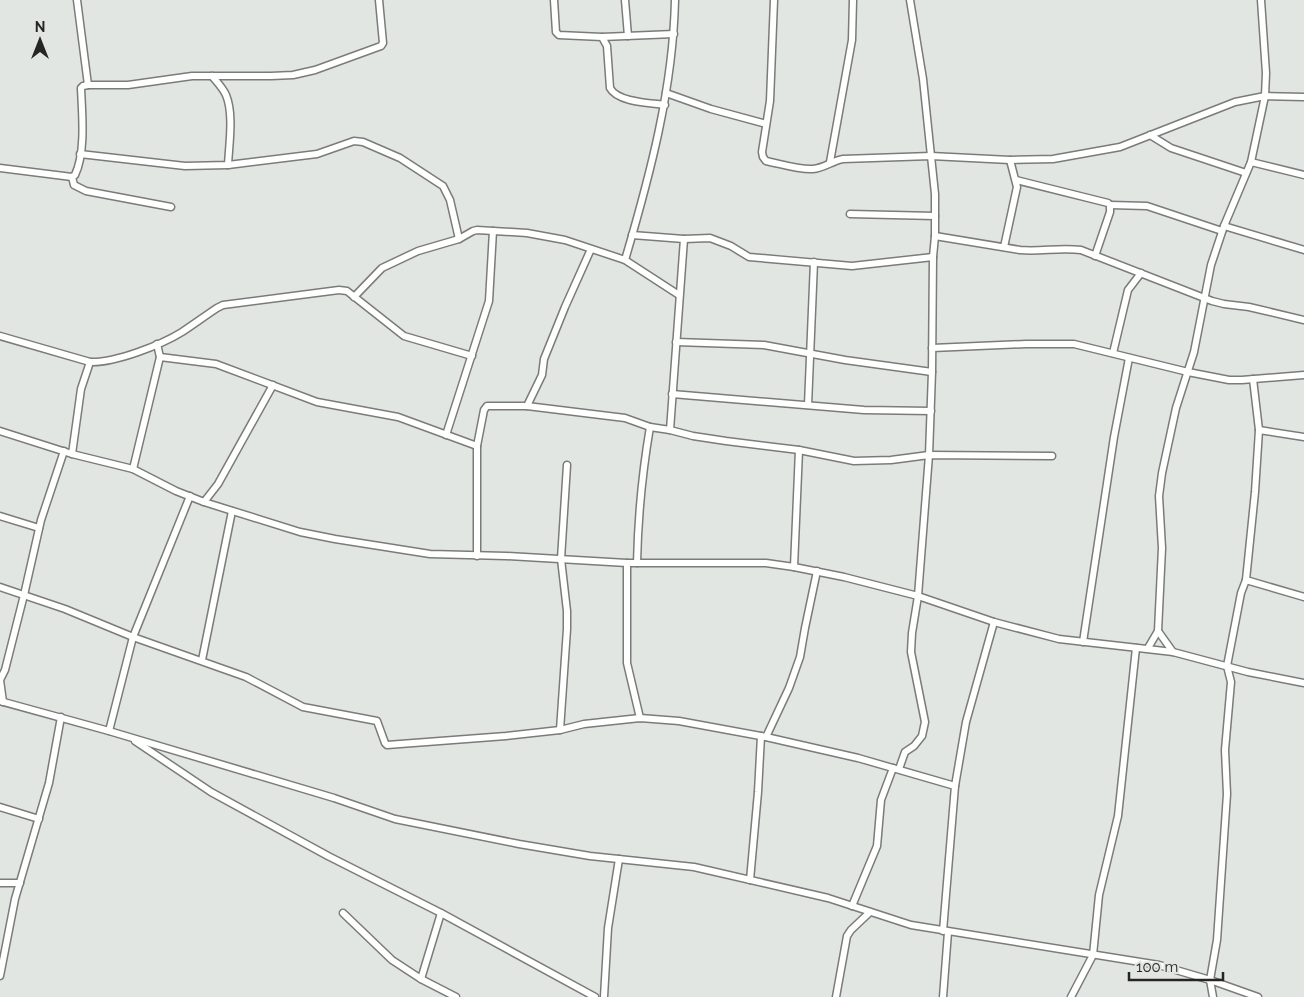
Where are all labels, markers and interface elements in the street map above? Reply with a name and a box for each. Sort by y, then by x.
north arrow [15,15,65,65]
text: N [35,19,45,35]
scale bar [1129,950,1223,982]
text: 100 m [1136,958,1178,976]

